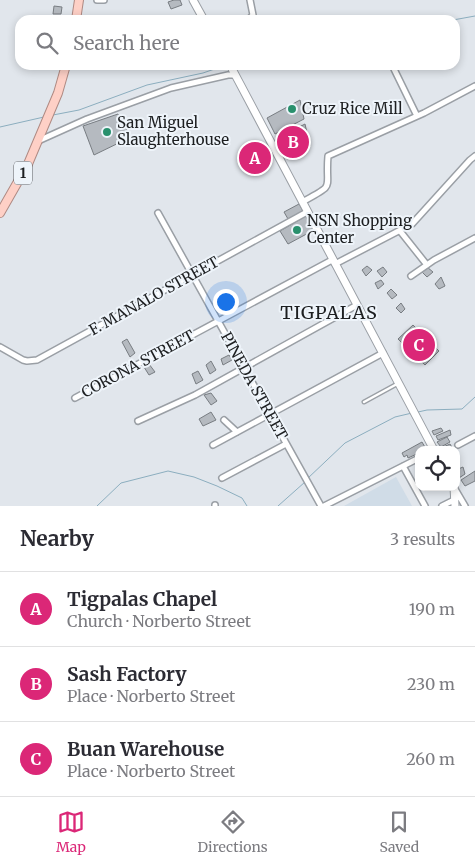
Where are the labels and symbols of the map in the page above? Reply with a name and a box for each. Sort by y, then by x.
place label: Cruz Rice Mill [302,99,403,118]
marker: Cruz Rice Mill [286,103,298,115]
place label: San Miguel Slaughterhouse [117,113,229,149]
pin: B [277,123,309,161]
marker: San Miguel Slaughterhouse [101,126,113,138]
pin: A [239,139,271,177]
road number: 1 [14,162,32,184]
place label: NSN Shopping Center [307,211,412,247]
marker: NSN Shopping Center [291,224,303,236]
street label: F. MANALO STREET [86,252,222,339]
your location [213,289,239,315]
district label: TIGPALAS [280,301,378,324]
street label: CORONA STREET [78,325,198,401]
pin: C [403,326,435,364]
street label: PINEDA STREET [217,329,292,443]

